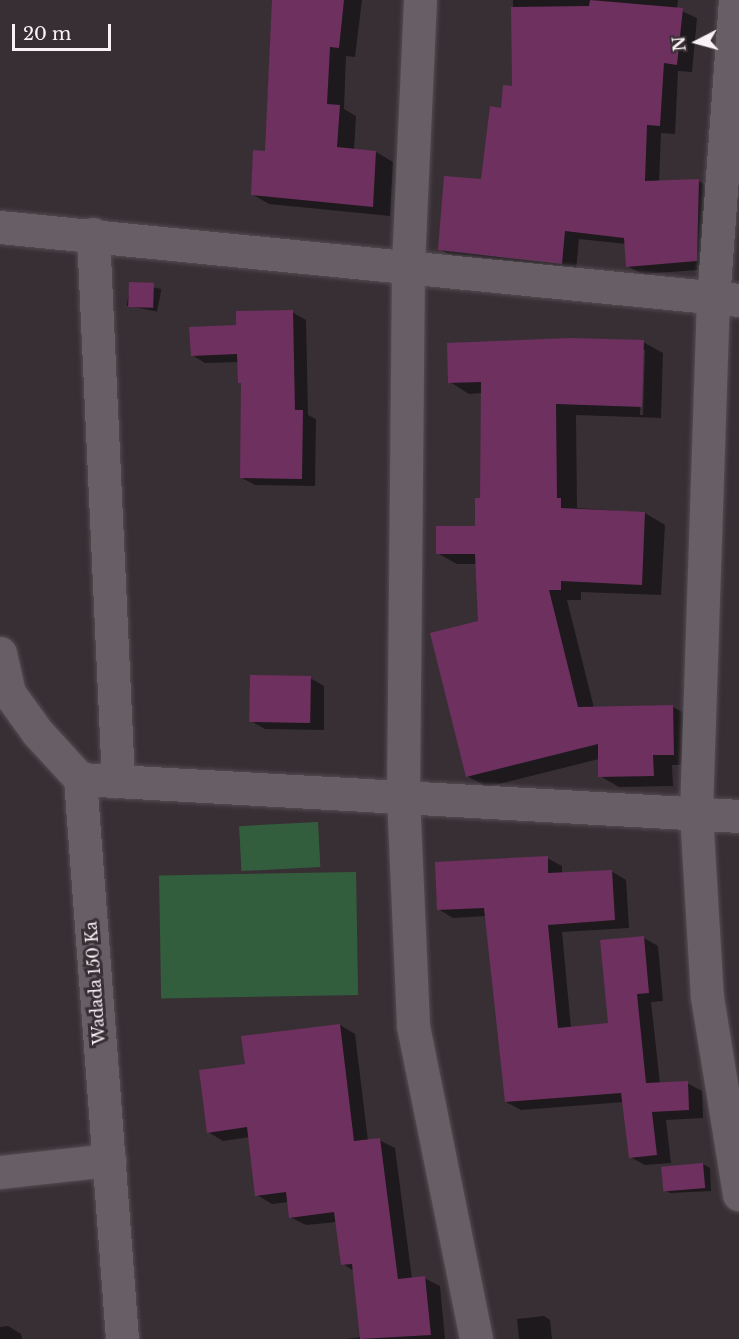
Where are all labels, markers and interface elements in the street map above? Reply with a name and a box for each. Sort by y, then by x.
scale bar [15,12,114,50]
north arrow [667,12,727,72]
text: 20 m [23,23,71,45]
text: N [668,35,690,52]
street label: Wadada 150 Ka [81,921,109,1045]

